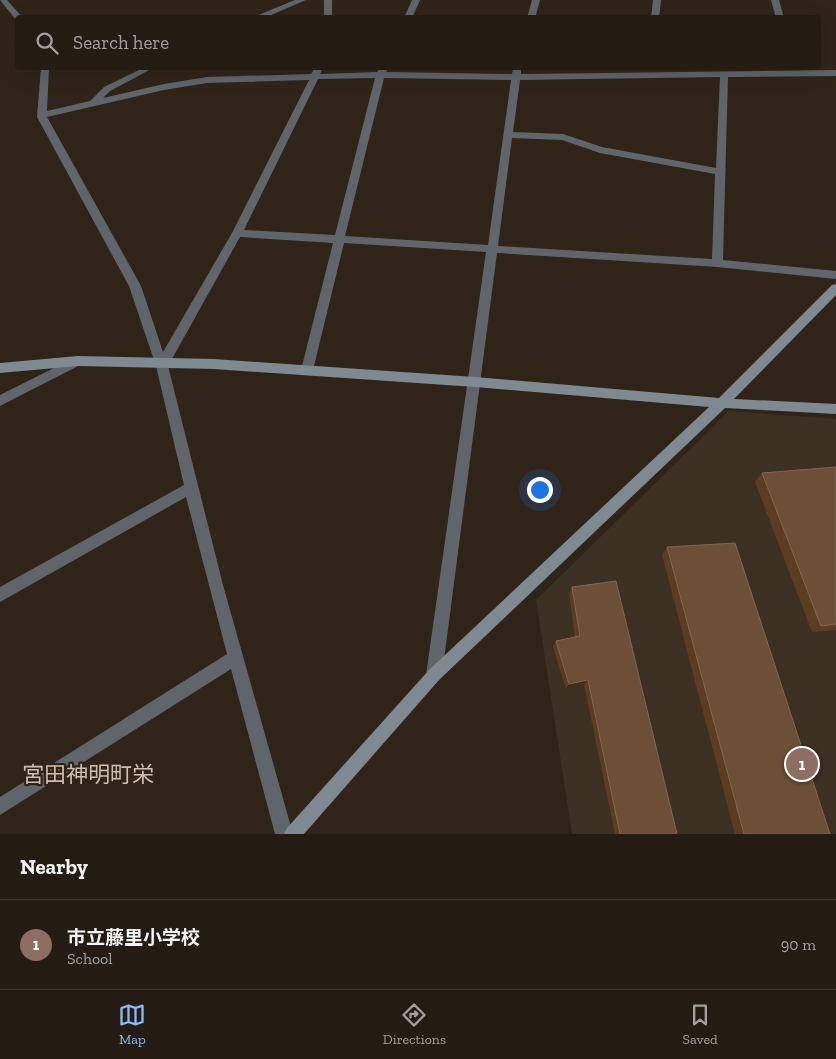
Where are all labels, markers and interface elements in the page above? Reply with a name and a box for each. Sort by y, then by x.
search box [15,15,821,70]
icon: search [33,29,61,57]
text: Search here [73,31,169,54]
your location [527,477,553,503]
pin: 1 [786,745,818,783]
district label: 宮田神明町栄 [22,761,154,788]
text: Nearby [20,854,88,879]
text: 市立藤里小学校 [67,926,200,949]
text: 1 [33,935,39,954]
text: 90 m [781,935,816,954]
text: School [67,949,113,968]
tab: Map [118,1001,146,1048]
tab: Directions [383,1001,446,1048]
tab: Saved [683,1001,718,1048]

